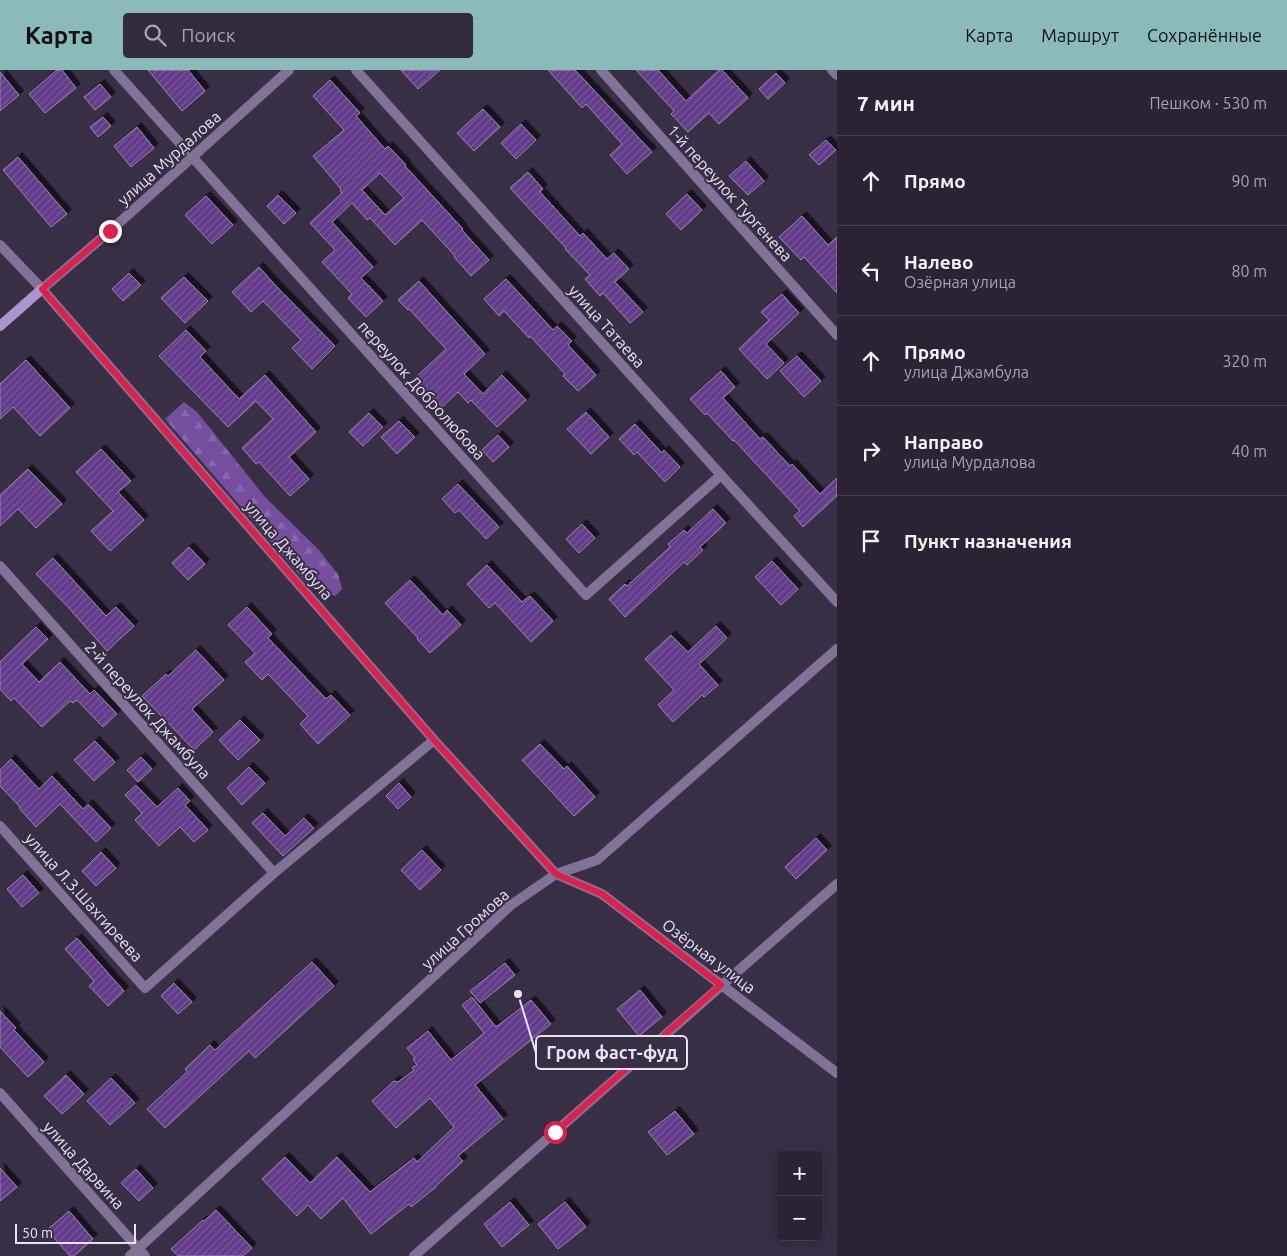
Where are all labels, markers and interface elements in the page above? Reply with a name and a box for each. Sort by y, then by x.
search box [123,13,473,58]
icon: search [141,21,169,49]
text: Карта [25,22,93,49]
text: Поиск [181,24,235,46]
text: Карта [965,25,1013,45]
text: Маршрут [1041,25,1119,45]
text: Сохранённые [1147,25,1262,45]
text: 7 мин [857,91,915,115]
text: Пешком · 530 m [1149,94,1267,112]
street label: улица Мурдалова [114,107,224,209]
street label: 1-й переулок Тургенева [664,121,796,265]
icon: ahead [857,167,885,195]
text: Прямо [904,170,966,192]
text: 90 m [1231,172,1267,190]
route end [99,220,122,243]
text: Налево [904,251,973,273]
icon: left [857,257,885,285]
text: 80 m [1231,262,1267,280]
text: Озёрная улица [904,273,1016,291]
street label: улица Татаева [565,281,649,371]
street label: переулок Добролюбова [355,317,489,463]
text: Прямо [904,341,966,363]
icon: ahead [857,347,885,375]
text: 320 m [1222,352,1267,370]
text: улица Джамбула [904,363,1029,381]
text: Направо [904,431,984,453]
icon: right [857,437,885,465]
text: 40 m [1231,442,1267,460]
text: улица Мурдалова [904,453,1036,471]
street label: улица Джамбула [241,497,337,603]
icon: arrive [857,527,885,555]
text: Пункт назначения [904,530,1072,552]
street label: 2-й переулок Джамбула [82,638,214,782]
street label: улица Л.З.Шахгиреева [21,829,147,965]
street label: улица Громова [418,885,512,973]
street label: Озёрная улица [659,915,759,997]
callout: Гром фаст-фуд [536,1036,687,1069]
text: Гром фаст-фуд [546,1042,678,1062]
street label: улица Дарвина [40,1117,128,1213]
route start [544,1121,567,1144]
map controls [777,1151,822,1241]
button: + [777,1151,822,1196]
button: − [777,1196,822,1241]
scale bar [15,1221,136,1244]
text: 50 m [22,1225,53,1241]

